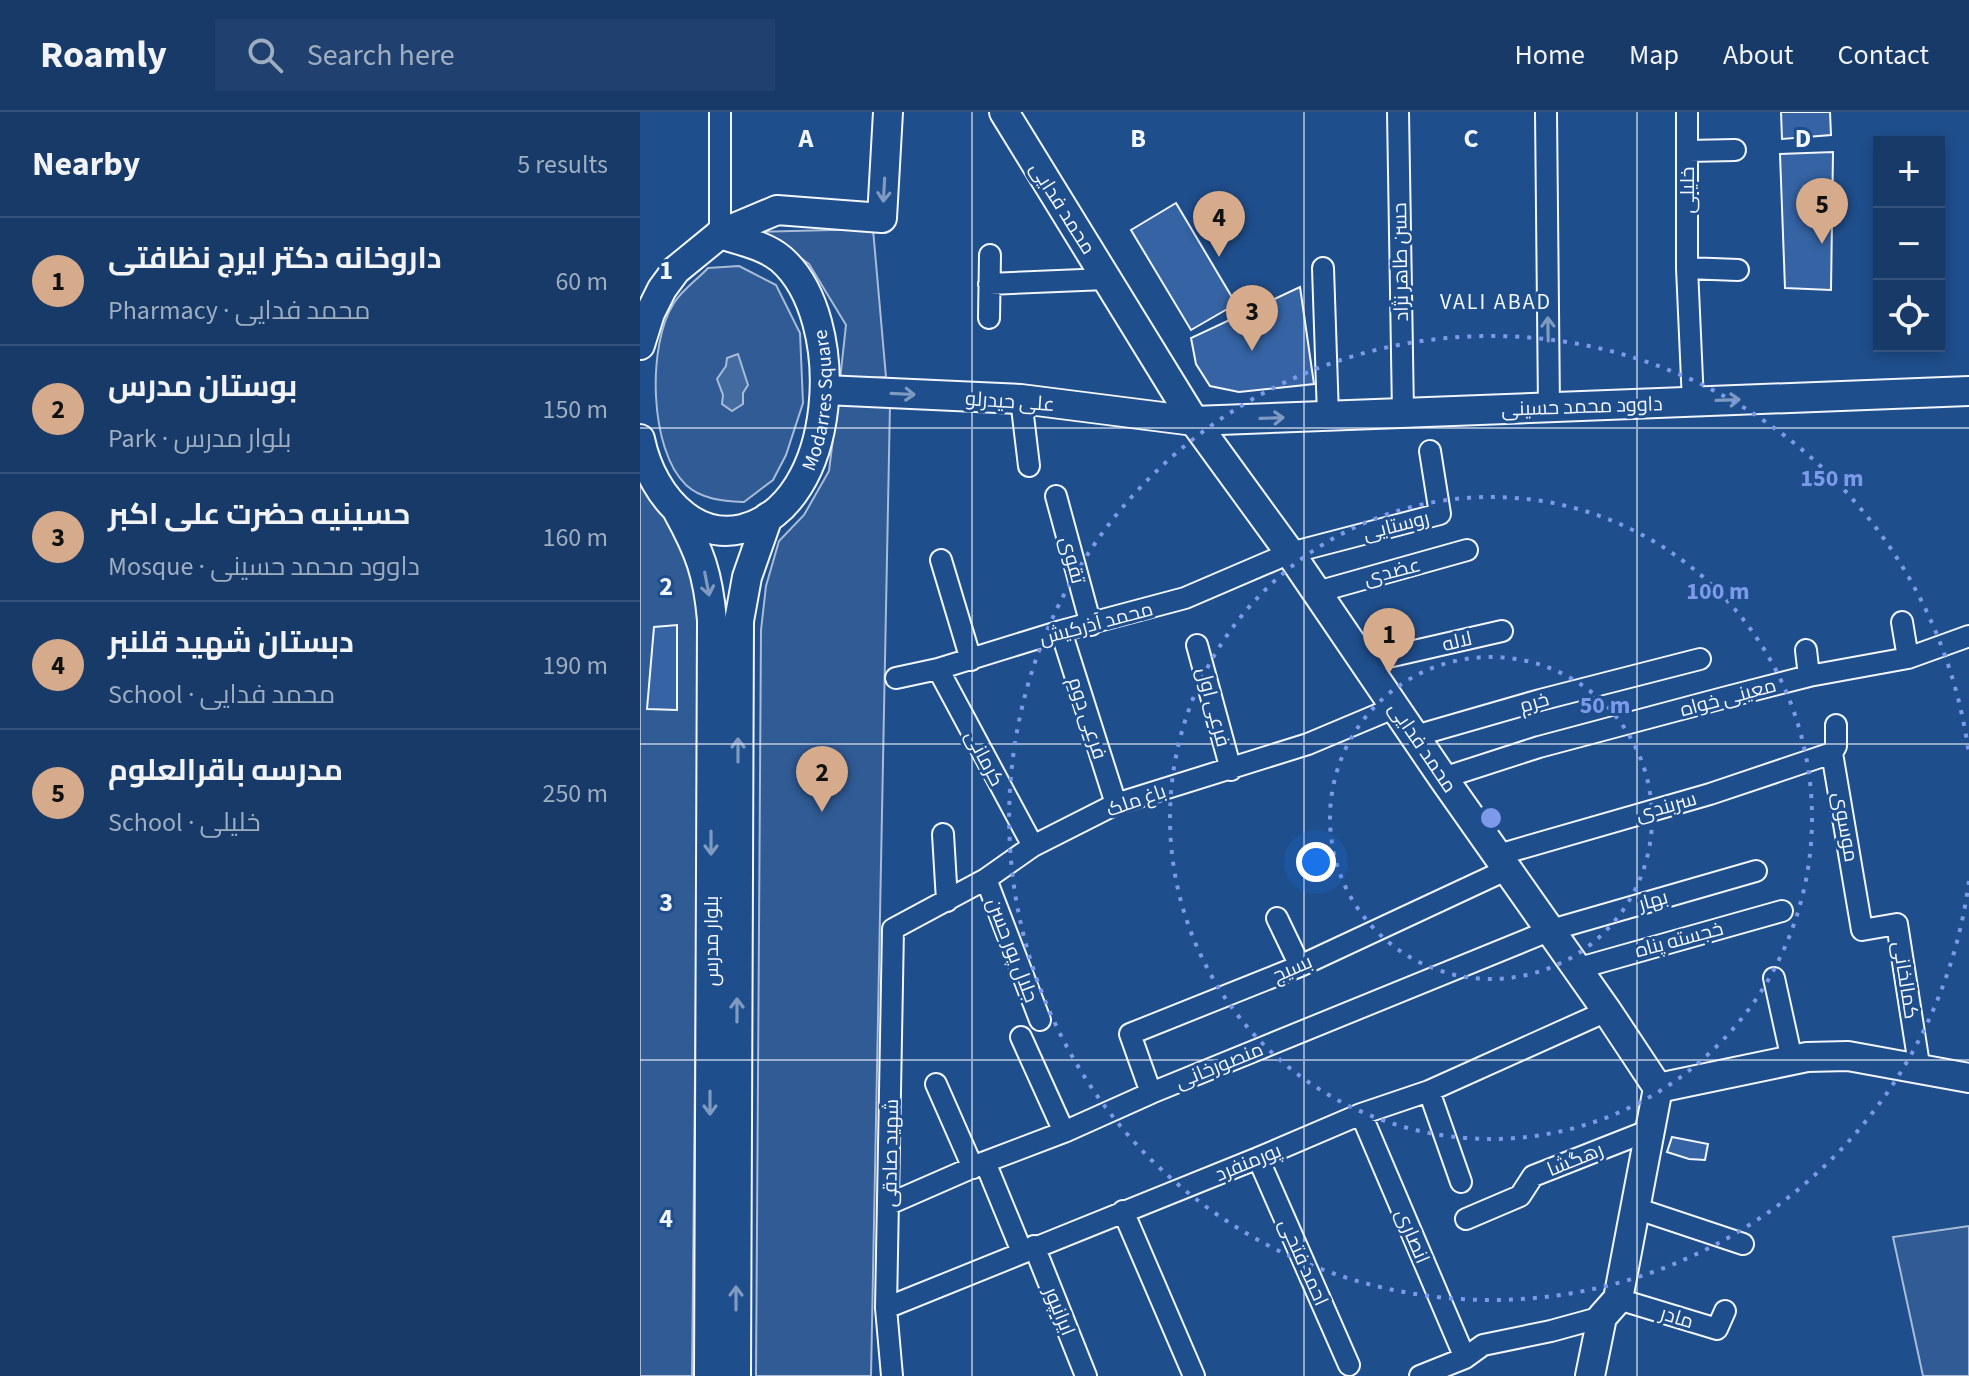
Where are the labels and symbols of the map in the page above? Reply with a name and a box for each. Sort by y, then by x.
text: A [798,120,815,157]
text: B [1130,120,1146,157]
text: C [1463,120,1479,157]
text: D [1795,120,1811,157]
street label: محمد فدایی [1023,157,1102,260]
street label: خلیلی [1674,167,1702,213]
one-way arrow [876,176,891,203]
pin: 5 [1796,178,1848,244]
pin: 4 [1193,191,1245,257]
street label: حسن طاهر نژاد [1386,202,1416,322]
text: 1 [659,252,673,289]
pin: 3 [1226,285,1278,351]
district label: VALI ABAD [1440,286,1552,318]
one-way arrow [1540,316,1556,343]
street label: Modarres Square [795,327,840,475]
street label: علی حیدرلو [964,385,1056,419]
one-way arrow [889,387,916,402]
street label: داوود محمد حسینی [1501,390,1663,424]
one-way arrow [1714,393,1741,408]
one-way arrow [1258,411,1285,426]
text: 150 m [1800,461,1864,496]
street label: روستایی [1360,504,1432,548]
street label: تقوی [1052,534,1092,588]
street label: عضدی [1361,551,1424,593]
text: 2 [659,568,673,605]
one-way arrow [701,570,716,596]
text: 100 m [1686,574,1750,609]
street label: محمد آذرکیش [1036,595,1156,653]
pin: 1 [1363,608,1415,674]
street label: لاله [1439,625,1475,659]
street label: فرعی اول [1189,664,1237,750]
street label: معینی خواه [1677,672,1780,724]
street label: فرعی دوم [1061,674,1113,763]
street label: خرم [1516,685,1552,721]
text: 50 m [1580,688,1630,723]
street label: محمد فدایی [1381,696,1463,799]
street label: کرمانی [958,725,1011,792]
one-way arrow [731,737,746,764]
pin: 2 [796,746,848,812]
street label: باغ ملک [1103,778,1170,824]
street label: سربندی [1633,785,1700,829]
street label: موسوی [1825,790,1865,864]
centre of rings [1477,804,1505,832]
one-way arrow [703,829,719,856]
your location [1296,842,1336,882]
street label: بهار [1634,883,1671,919]
text: 3 [659,884,673,921]
street label: جلال پور حسن [979,894,1045,1007]
street label: بلوار مدرس [698,896,726,986]
street label: خجسته پناه [1632,915,1727,965]
street label: کمالخانی [1885,939,1925,1021]
street label: بسیج [1268,948,1317,990]
one-way arrow [729,997,745,1024]
street label: منصورخانی [1171,1036,1268,1096]
one-way arrow [702,1089,718,1116]
street label: شهید صادقی [876,1099,906,1207]
street label: رهگشا [1543,1136,1608,1184]
street label: پورمنفرد [1211,1137,1286,1189]
text: 4 [659,1200,673,1237]
street label: انصاری [1388,1205,1436,1268]
street label: احمد فتحی [1271,1214,1335,1310]
street label: ایرانپور [1036,1282,1081,1340]
one-way arrow [728,1285,744,1312]
street label: مادر [1656,1299,1697,1336]

